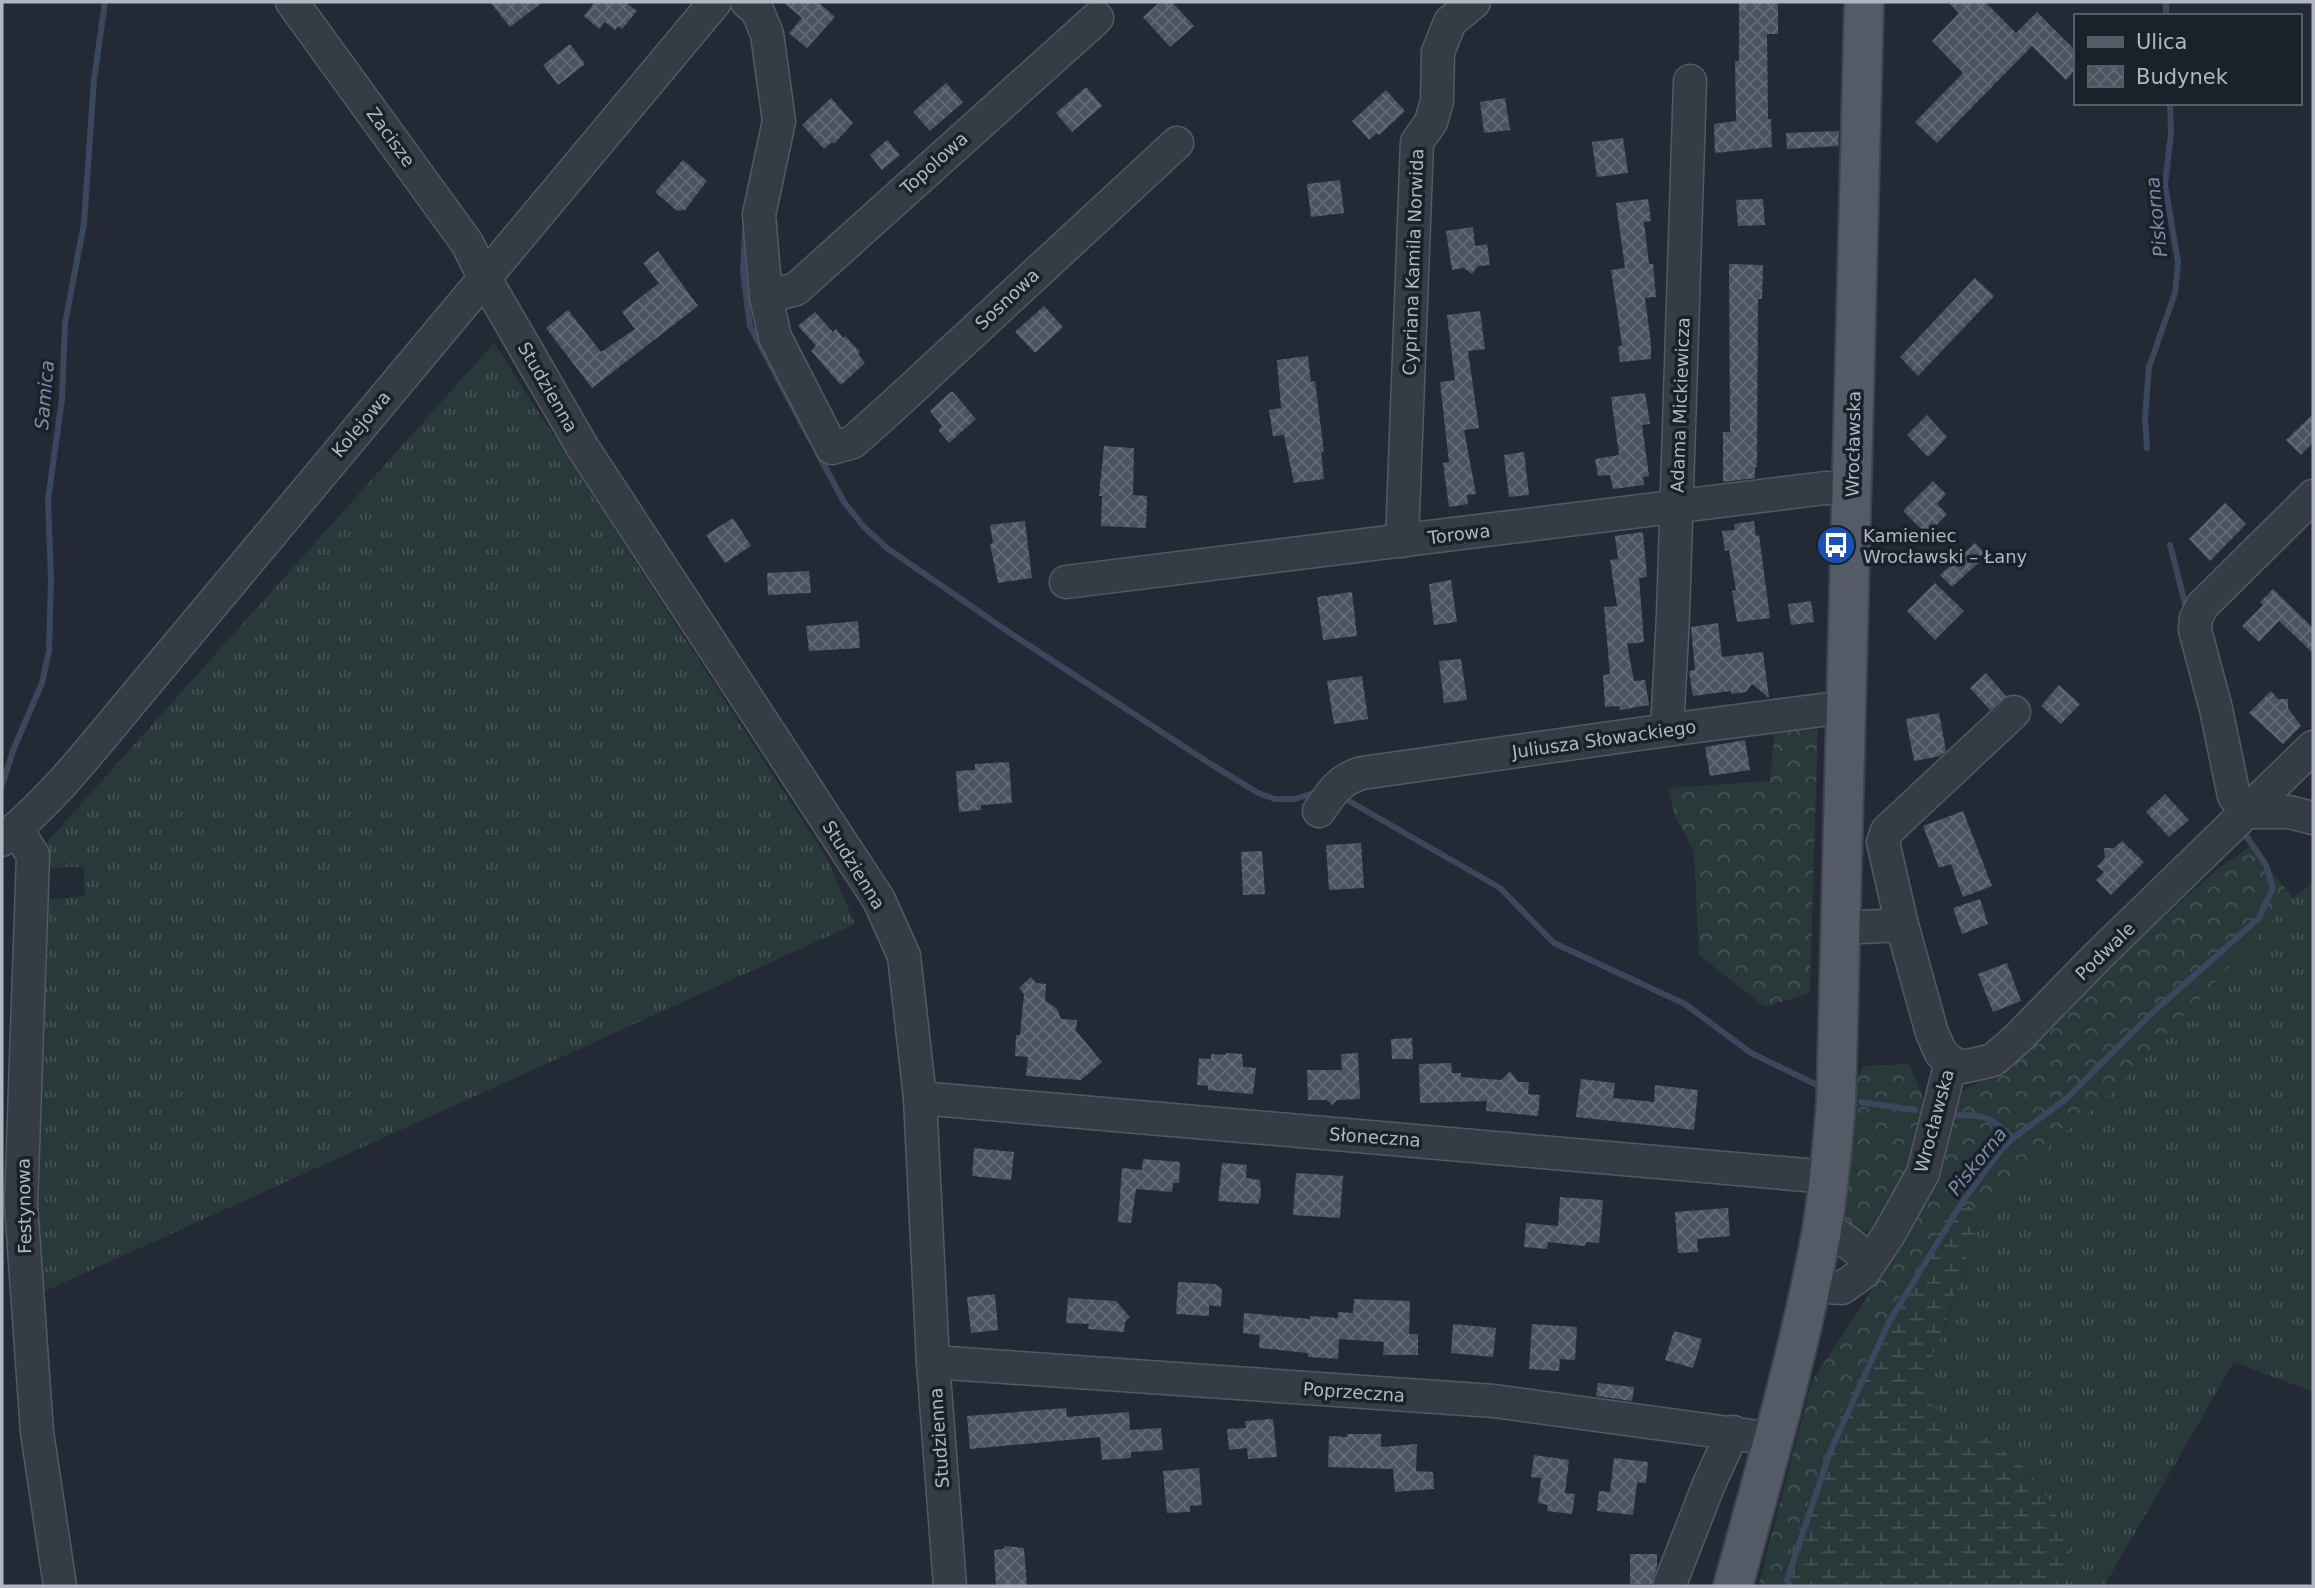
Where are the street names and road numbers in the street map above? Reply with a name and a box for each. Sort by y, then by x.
street label: Zacisze [362,103,420,171]
street label: Topolowa [895,127,972,199]
street label: Cypriana Kamila Norwida [1399,148,1427,376]
street label: Sosnowa [971,264,1043,334]
street label: Adama Mickiewicza [1666,317,1694,493]
street label: Studzienna [514,338,582,436]
street label: Kolejowa [327,387,395,461]
street label: Wrocławska [1842,391,1864,497]
street label: Torowa [1426,520,1491,548]
street label: Juliusza Słowackiego [1510,716,1697,762]
street label: Studzienna [818,817,890,913]
street label: Podwale [2071,918,2139,984]
street label: Wrocławska [1910,1067,1958,1175]
street label: Słoneczna [1328,1123,1422,1151]
street label: Festynowa [13,1158,35,1254]
street label: Poprzeczna [1302,1378,1406,1406]
street label: Studzienna [925,1387,953,1489]

